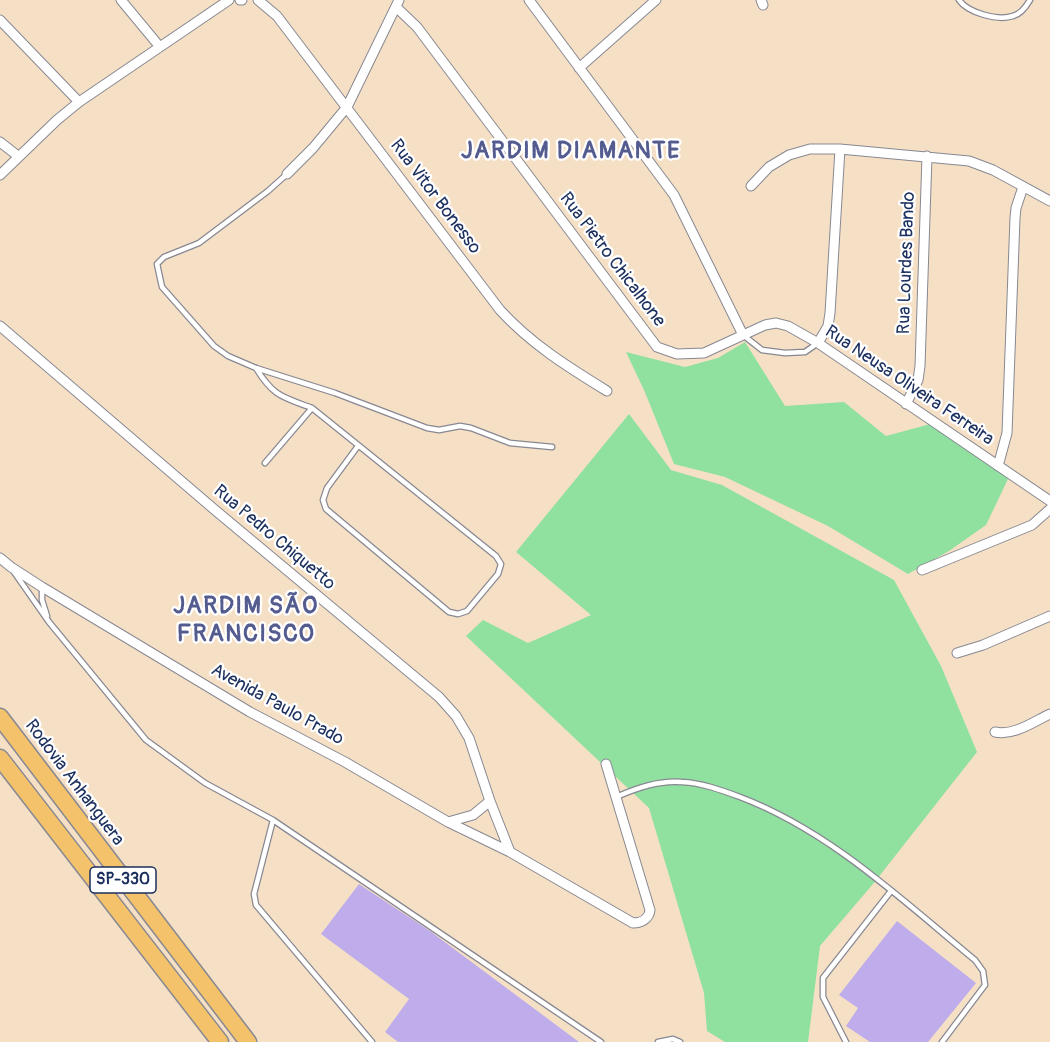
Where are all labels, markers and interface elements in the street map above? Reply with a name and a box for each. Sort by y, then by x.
street label: Rua Vitor Bonesso [385,136,485,258]
district label: JARDIM DIAMANTE [461,138,681,166]
street label: Rua Pietro Chicalhone [555,189,669,331]
street label: Rua Lourdes Bando [894,191,920,335]
street label: Rua Neusa Oliveira Ferreira [820,321,998,451]
street label: Rua Pedro Chiquetto [209,481,339,595]
district label: JARDIM SÃO FRANCISCO [173,593,319,649]
street label: Avenida Paulo Prado [207,660,347,750]
street label: Rodovia Anhanguera [20,716,128,850]
road number: SP-330 [90,867,156,893]

